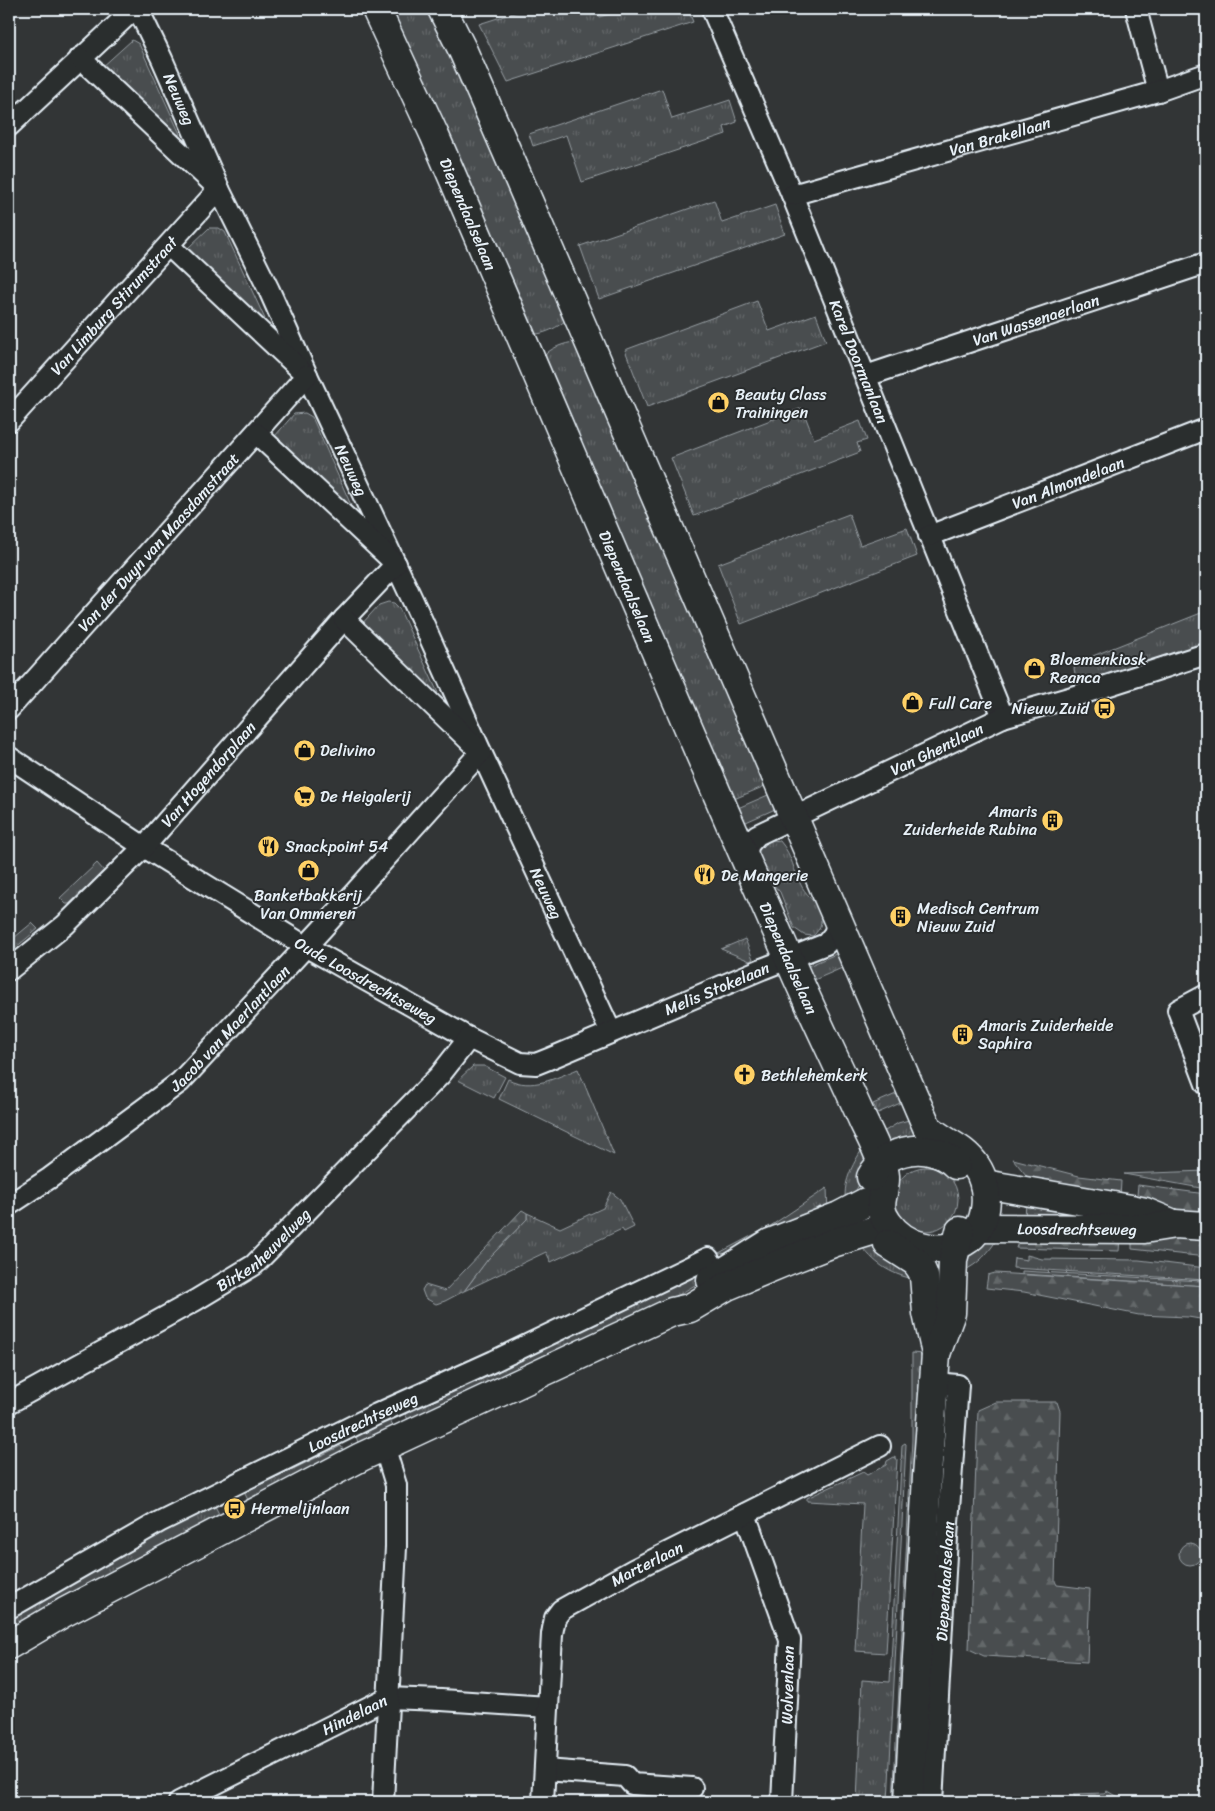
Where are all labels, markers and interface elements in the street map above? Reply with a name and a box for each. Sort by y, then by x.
street label: Neuweg [155,68,203,130]
street label: Van Brakellaan [946,108,1054,165]
street label: Diependaalselaan [431,153,505,276]
street label: Van Limburg Stirumstraat [43,229,186,382]
street label: Van Wassenaerlaan [969,285,1104,355]
street label: Karel Doormanlaan [821,295,897,428]
place label: Beauty Class Trainingen [735,380,827,427]
shop icon: Beauty Class Trainingen [707,391,731,415]
street label: Neuweg [326,439,376,501]
street label: Van der Duyn van Maasdamstraat [70,446,247,639]
street label: Van Almondelaan [1008,448,1129,518]
street label: Diependaalselaan [590,526,664,648]
place label: Bloemenkiosk Reanca [1050,645,1147,692]
shop icon: Bloemenkiosk Reanca [1022,656,1046,680]
place label: Full Care [929,689,992,718]
shop icon: Full Care [901,691,925,715]
place label: Nieuw Zuid [1012,694,1091,723]
bus stop icon: Nieuw Zuid [1093,696,1117,720]
street label: Van Hogendorplaan [153,714,264,834]
street label: Van Ghentlaan [885,714,989,784]
place label: Delivino [320,736,375,765]
shop icon: Delivino [292,738,316,762]
place label: De Heigalerij [320,782,412,811]
supermarket icon: De Heigalerij [292,784,316,808]
place label: Amaris Zuiderheide Rubina [903,797,1037,844]
building icon: Amaris Zuiderheide Rubina [1041,808,1065,832]
place label: Snackpoint 54 [285,832,388,861]
restaurant icon: Snackpoint 54 [257,834,281,858]
shop icon: Banketbakkerij Van Ommeren [296,859,320,883]
place label: De Mangerie [721,861,808,890]
street label: Neuweg [521,862,571,924]
restaurant icon: De Mangerie [693,863,717,887]
place label: Banketbakkerij Van Ommeren [254,881,363,928]
place label: Medisch Centrum Nieuw Zuid [917,894,1039,941]
street label: Diependaalselaan [751,897,826,1020]
building icon: Medisch Centrum Nieuw Zuid [889,905,913,929]
street label: Oude Loosdrechtseweg [289,929,442,1032]
street label: Melis Stokelaan [659,953,774,1024]
street label: Jacob van Maerlantlaan [163,958,298,1100]
place label: Amaris Zuiderheide Saphira [977,1011,1113,1058]
building icon: Amaris Zuiderheide Saphira [950,1022,974,1046]
place label: Bethlehemkerk [761,1061,868,1090]
church icon: Bethlehemkerk [733,1063,757,1087]
street label: Birkenheuvelweg [210,1201,318,1300]
street label: Loosdrechtseweg [1017,1214,1137,1244]
street label: Loosdrechtseweg [303,1383,423,1461]
place label: Hermelijnlaan [251,1494,350,1523]
bus stop icon: Hermelijnlaan [223,1496,247,1520]
street label: Diependaalselaan [927,1520,963,1642]
street label: Marterlaan [605,1533,689,1595]
street label: Wolvenlaan [772,1645,803,1725]
street label: Hindelaan [317,1686,393,1743]

